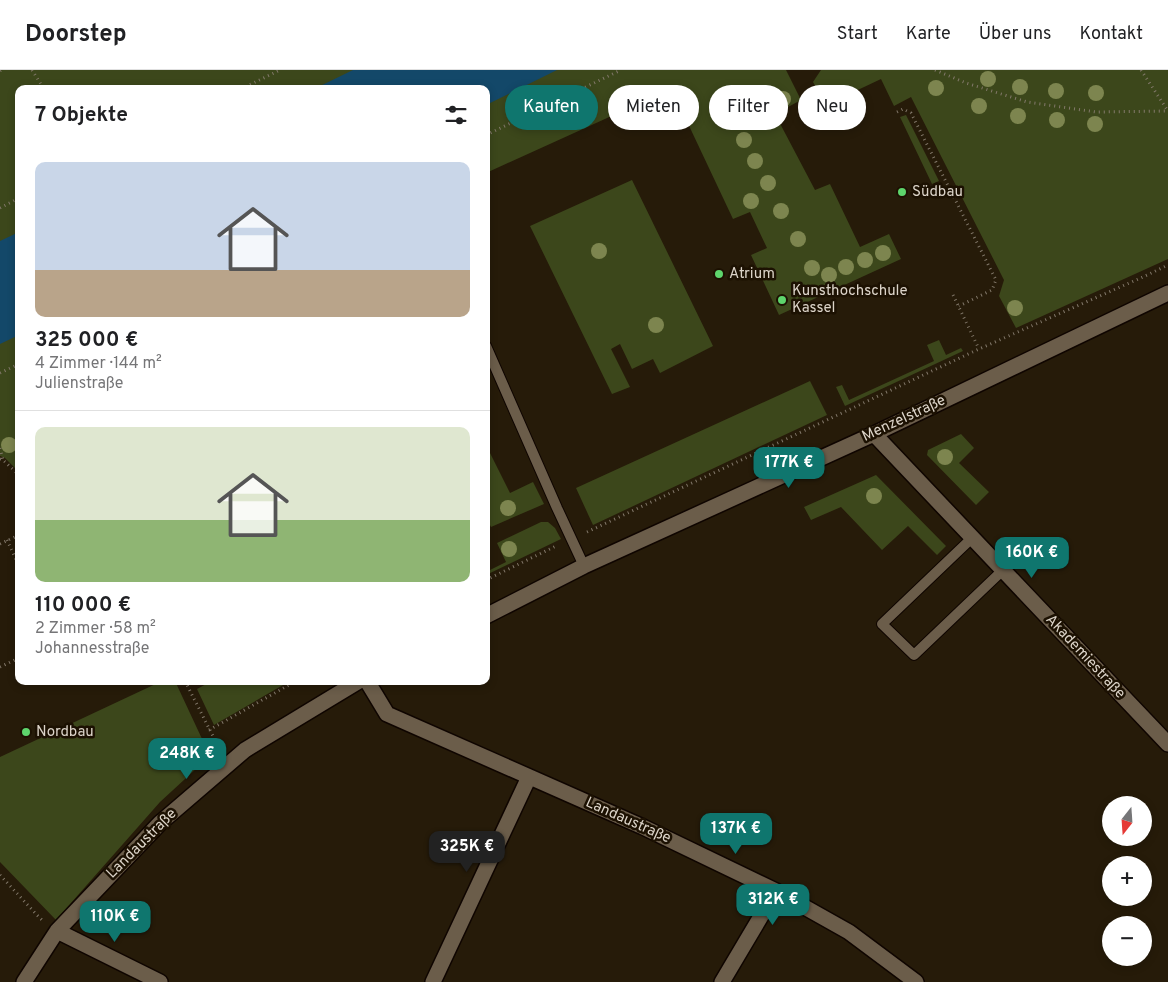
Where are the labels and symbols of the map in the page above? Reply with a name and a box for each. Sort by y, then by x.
place label: Südbau [912,183,963,202]
marker: Südbau [896,186,908,198]
place label: Atrium [729,265,775,284]
marker: Atrium [713,268,725,280]
place label: Kunsthochschule Kassel [792,282,908,318]
marker: Kunsthochschule Kassel [776,294,788,306]
street label: Menzelstraße [859,391,949,447]
pin: 177K € [748,446,830,489]
pin: 160K € [991,536,1073,579]
street label: Akademiestraße [1041,611,1129,703]
place label: Nordbau [36,723,94,742]
marker: Nordbau [20,726,32,738]
pin: 248K € [146,738,228,780]
street label: Landaustraße [582,794,674,848]
north arrow [1102,796,1152,846]
street label: Landaustraße [103,805,181,883]
pin: 137K € [695,812,777,855]
pin: 325K € [426,830,508,873]
pin: 312K € [732,884,814,926]
pin: 110K € [74,900,156,943]

